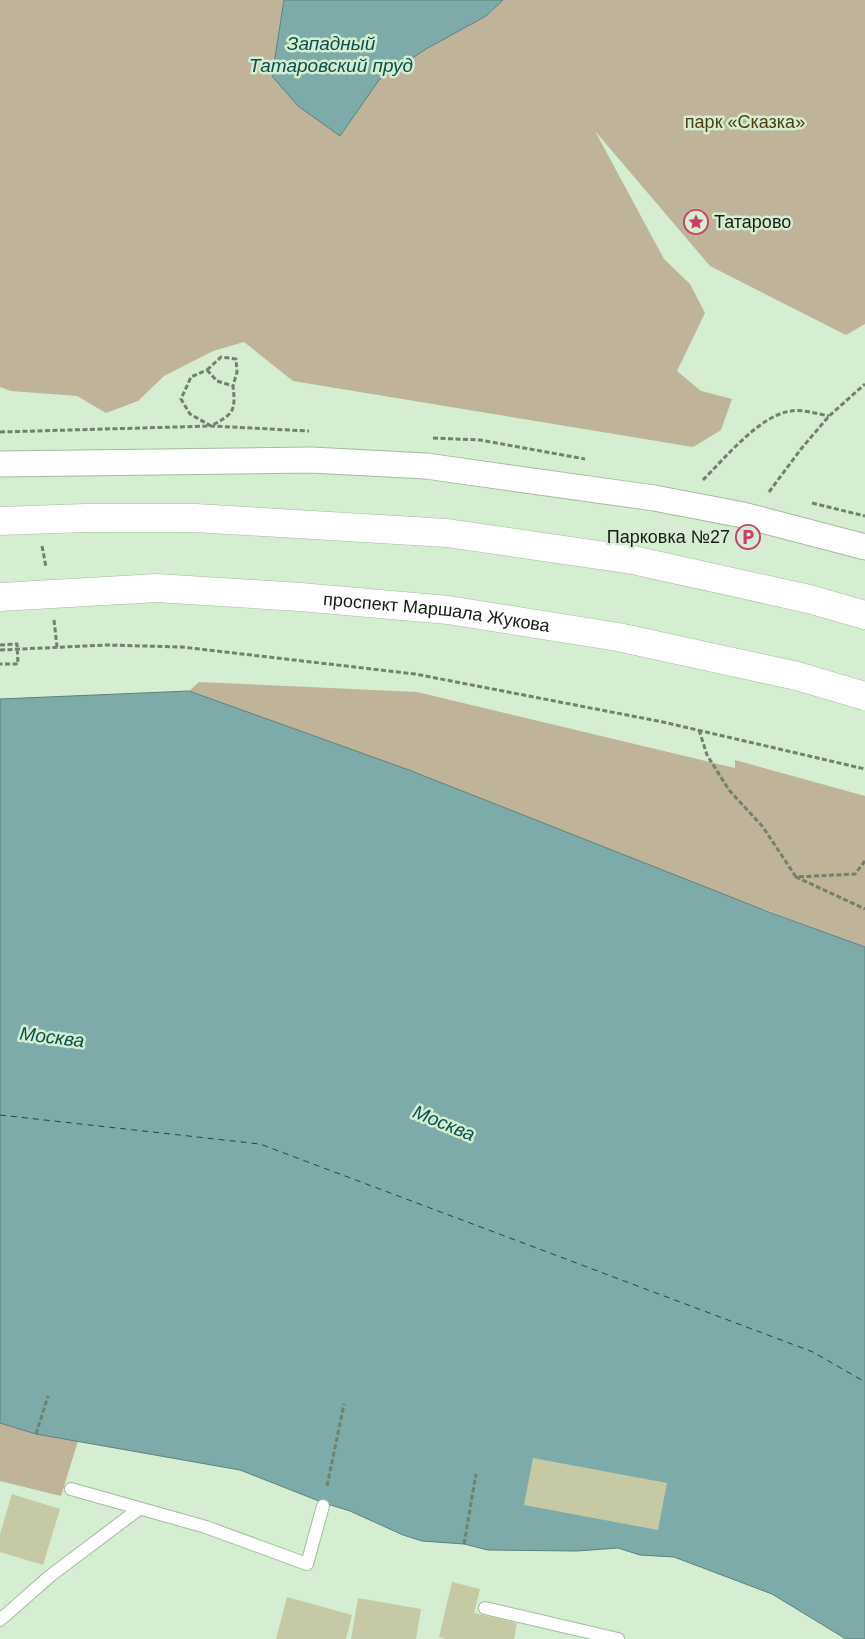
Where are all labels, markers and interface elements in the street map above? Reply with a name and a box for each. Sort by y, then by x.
water label: Западный Татаровский пруд [249,33,413,76]
park label: парк «Сказка» [685,112,805,132]
place icon: Татарово [683,209,709,235]
place label: Татарово [714,212,791,232]
parking icon: Парковка №27 [735,524,761,550]
place label: Парковка №27 [607,527,730,547]
street label: проспект Маршала Жукова [322,589,552,636]
water label: Москва [18,1023,86,1051]
water label: Москва [410,1101,478,1145]

